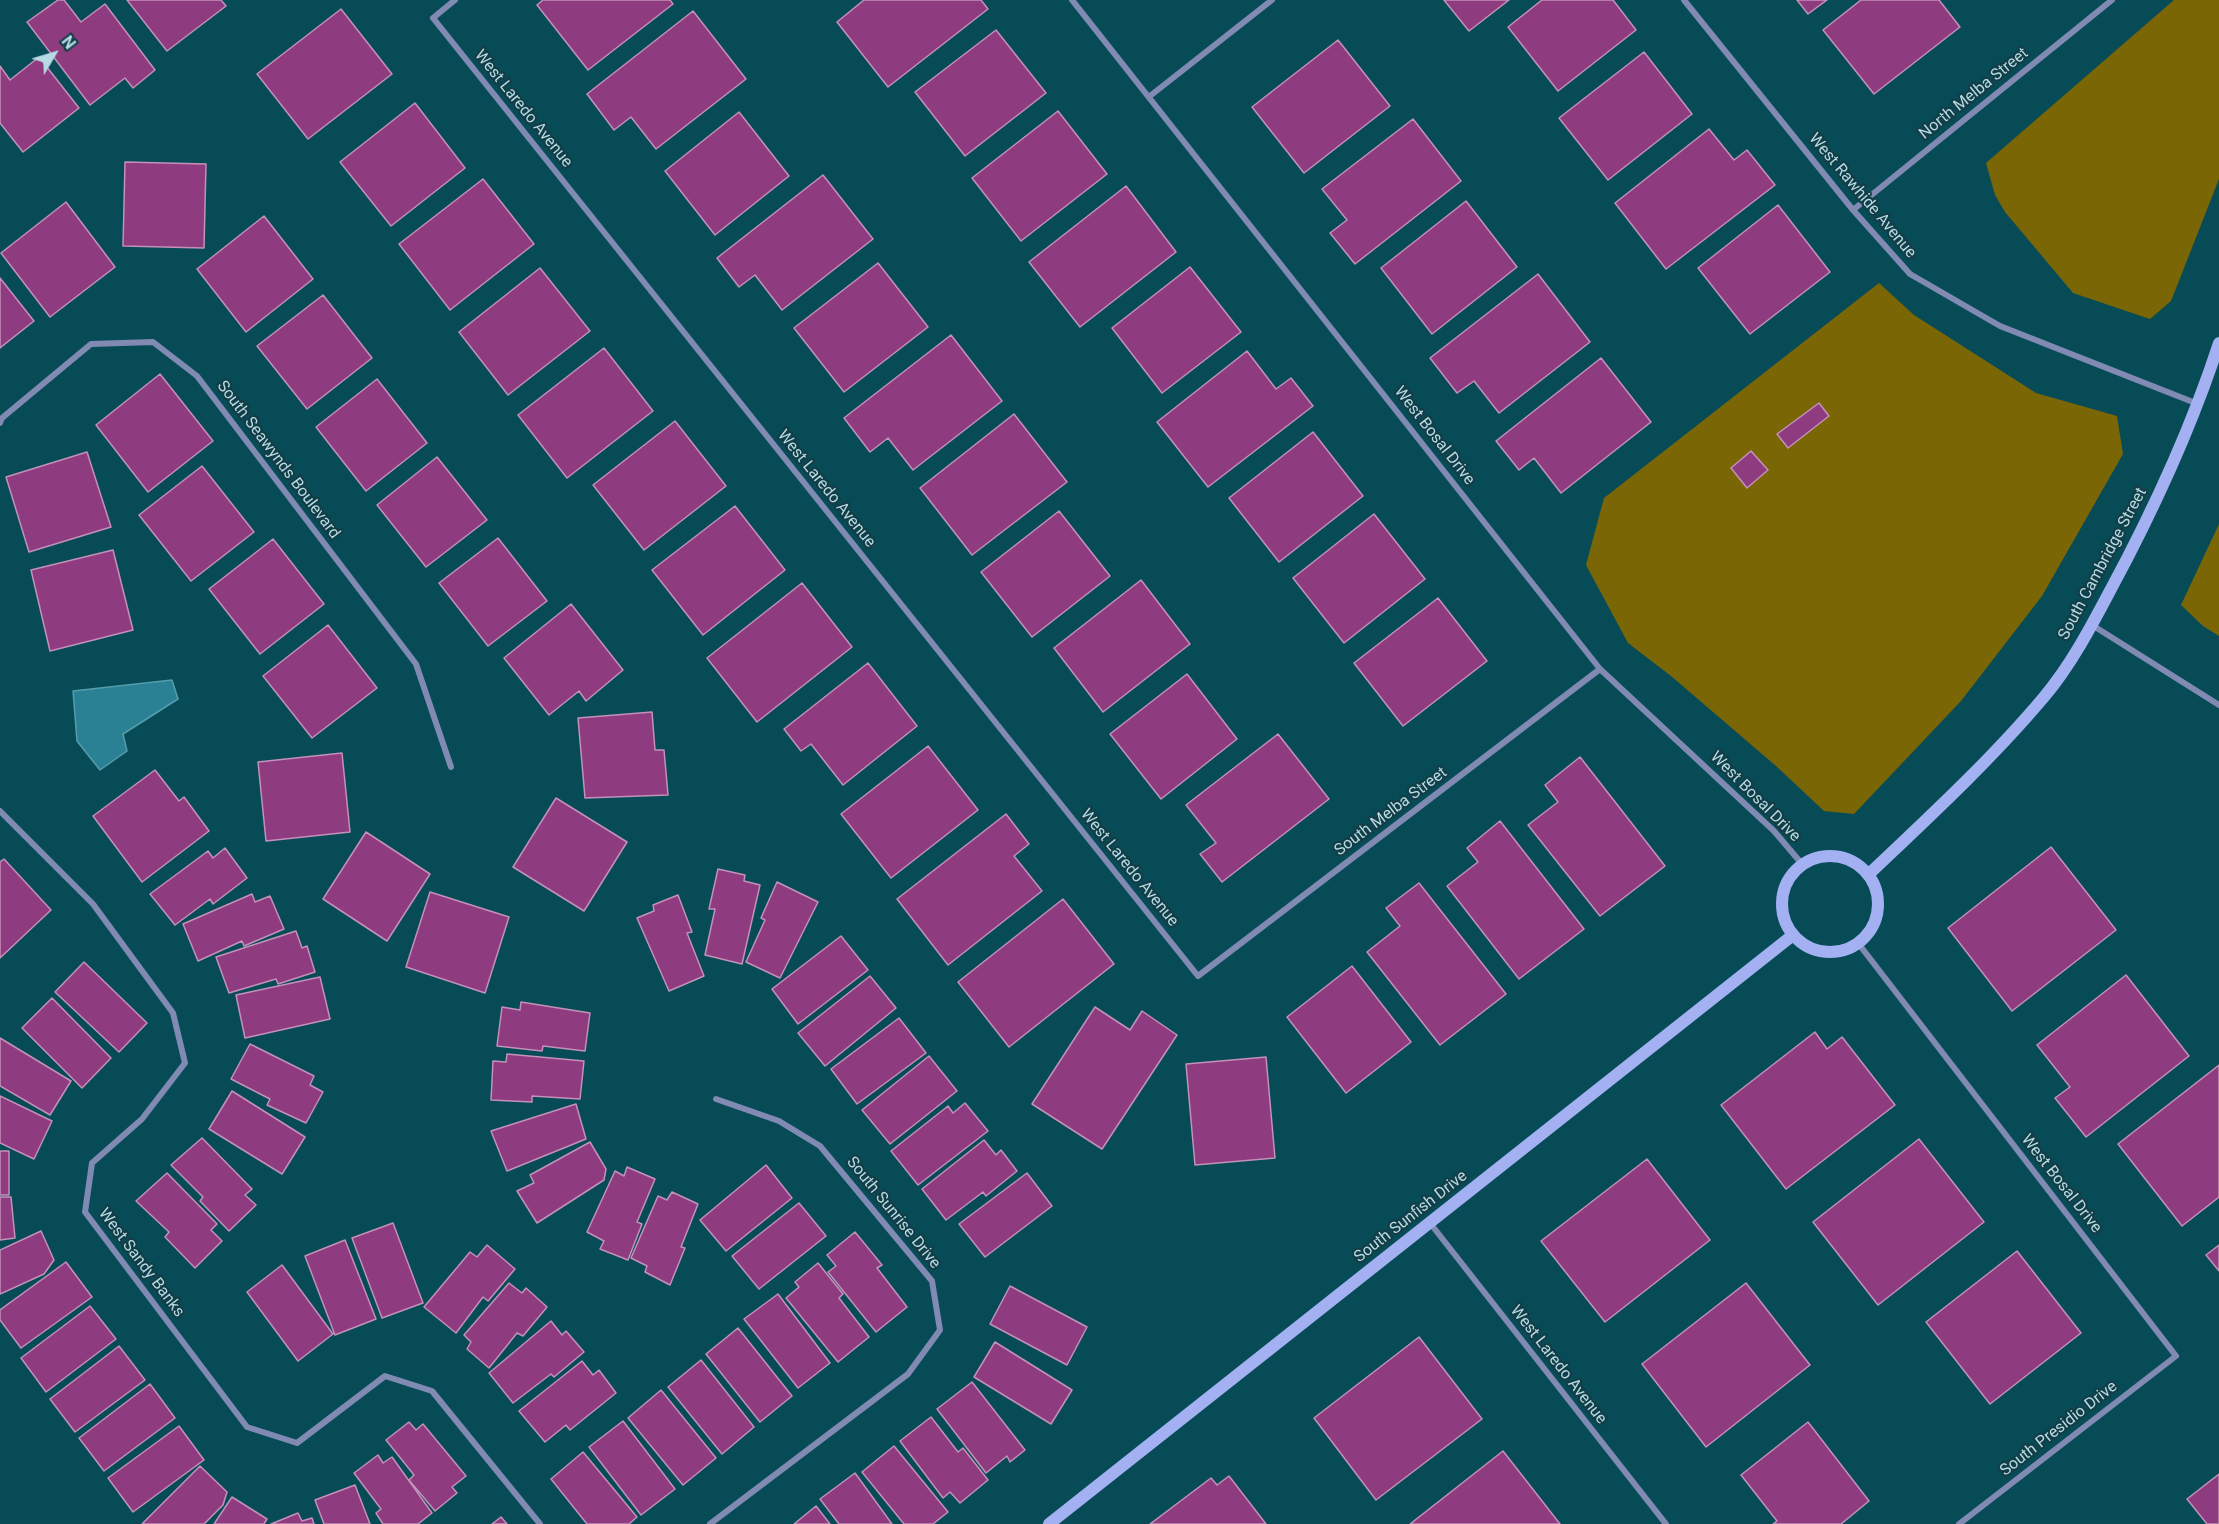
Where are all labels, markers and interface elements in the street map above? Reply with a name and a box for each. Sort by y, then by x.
north arrow [24,24,84,84]
text: N [58,32,80,53]
street label: North Melba Street [1916,44,2032,144]
street label: West Laredo Avenue [470,46,576,172]
street label: West Rawhide Avenue [1804,130,1920,262]
street label: South Seawynds Boulevard [212,377,344,543]
street label: West Bosal Drive [1390,383,1478,489]
street label: West Laredo Avenue [773,426,879,552]
street label: South Cambridge Street [2055,485,2151,643]
street label: West Bosal Drive [1706,748,1804,846]
street label: South Melba Street [1331,764,1451,860]
street label: West Laredo Avenue [1076,805,1182,931]
street label: West Bosal Drive [2017,1131,2105,1237]
street label: South Sunrise Drive [842,1153,944,1273]
street label: South Sunfish Drive [1351,1167,1471,1267]
street label: West Sandy Banks [94,1205,188,1321]
street label: West Laredo Avenue [1506,1302,1610,1428]
street label: South Presidio Drive [1997,1377,2121,1481]

